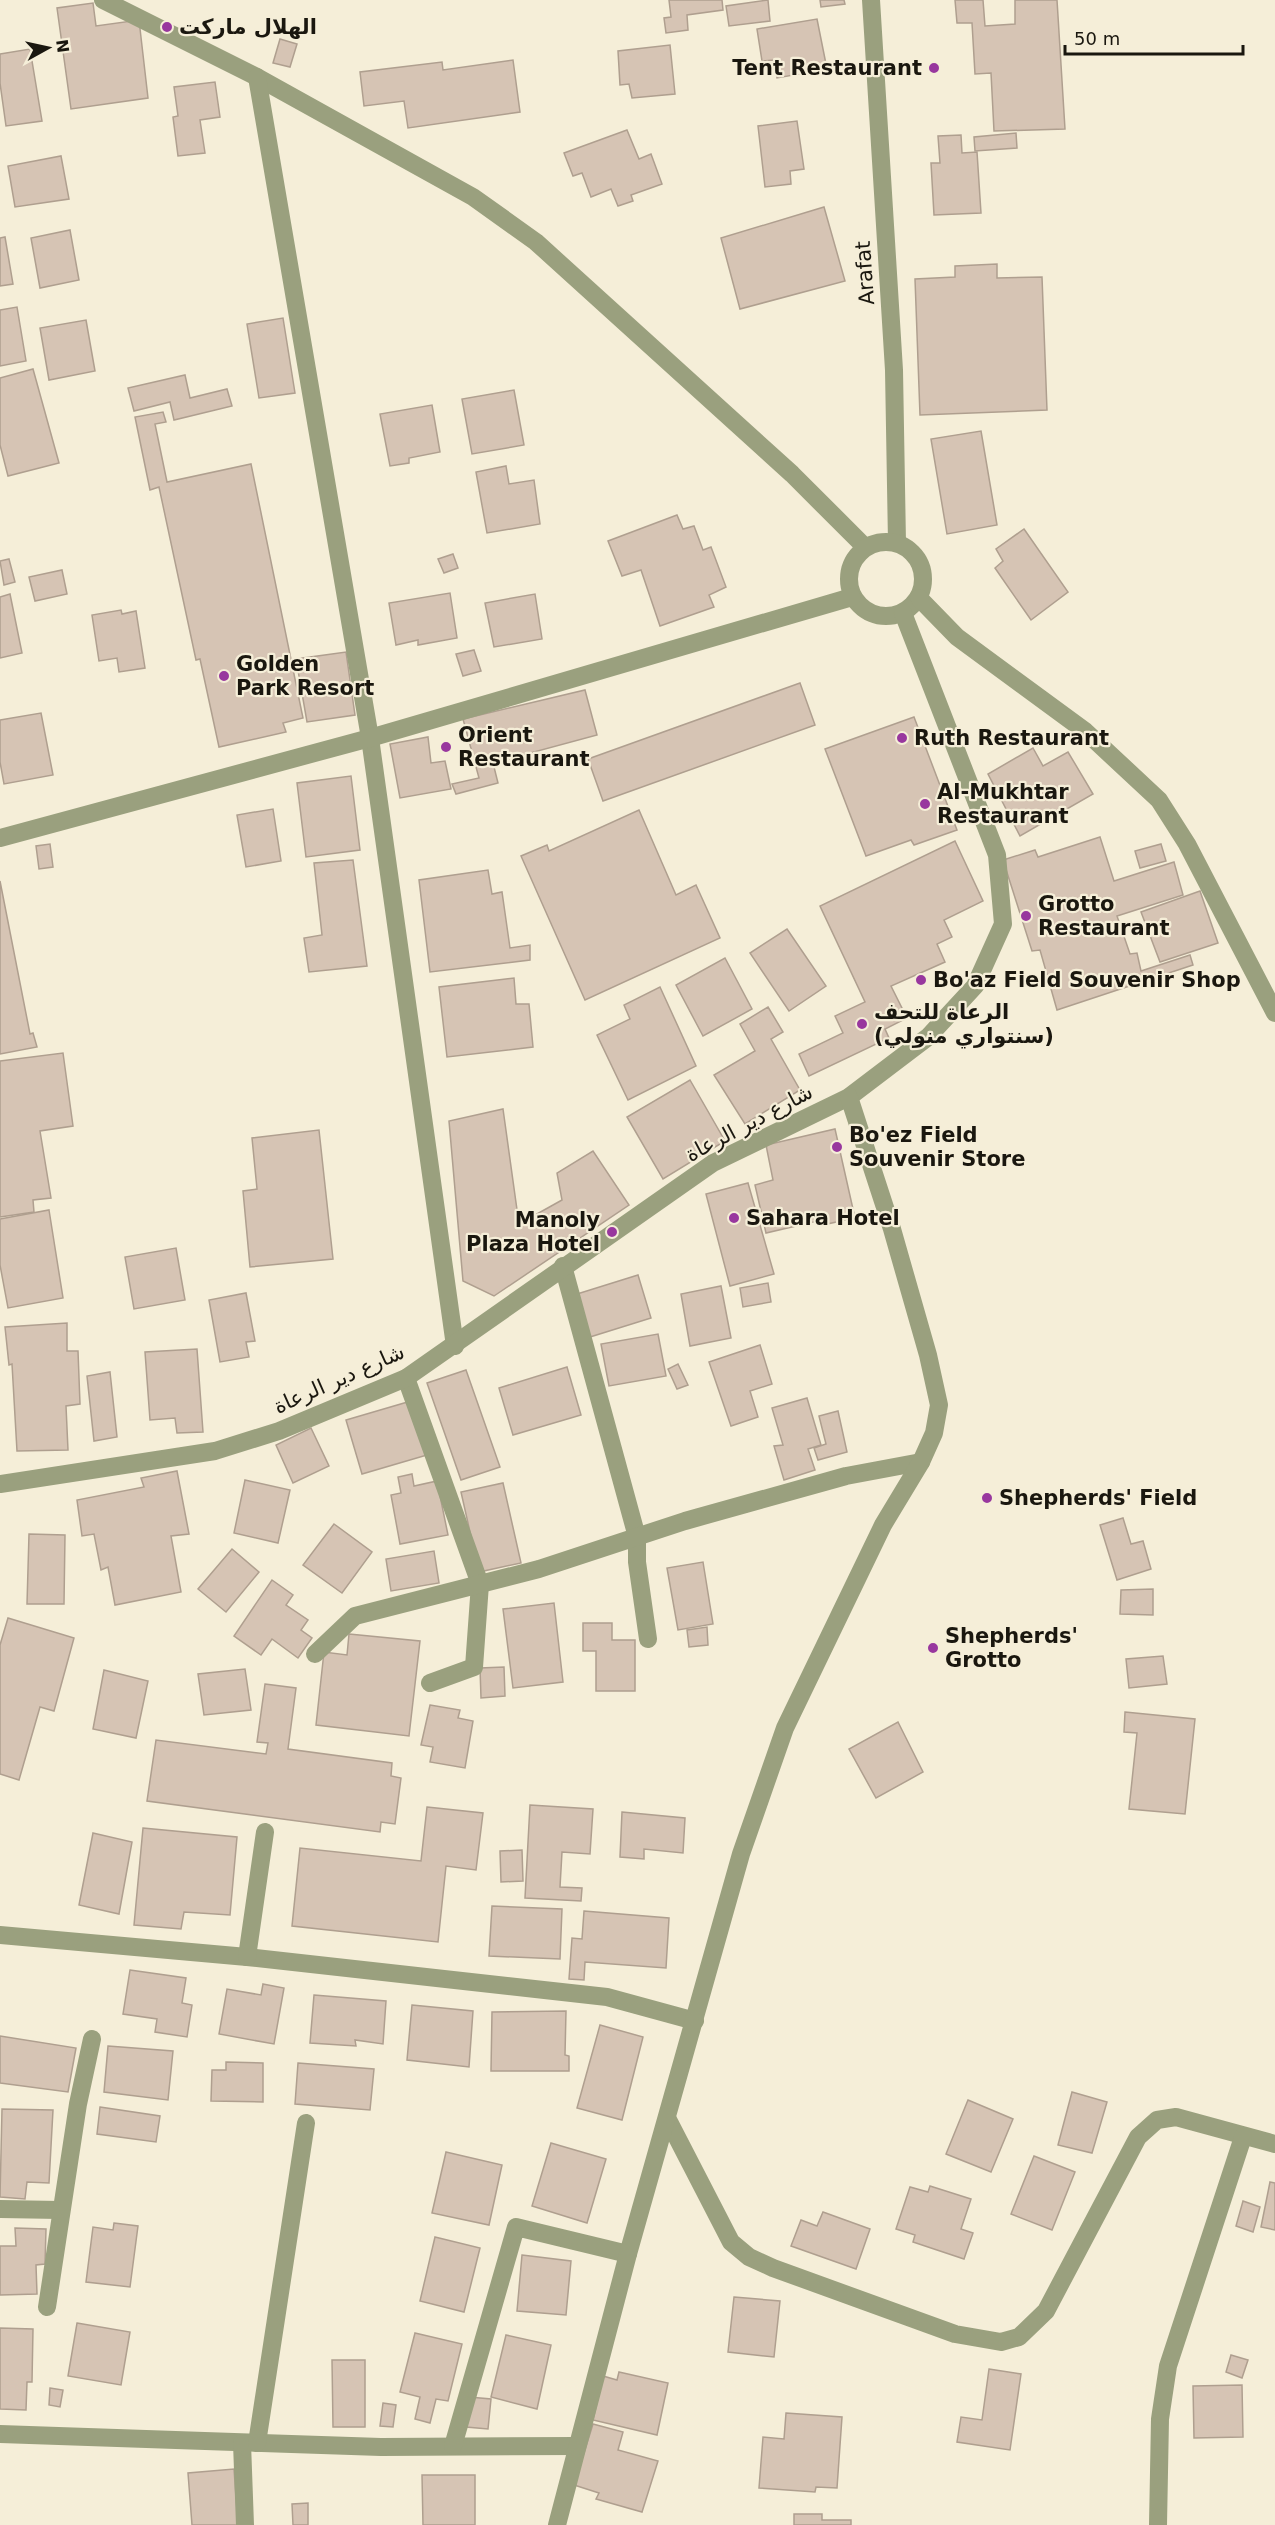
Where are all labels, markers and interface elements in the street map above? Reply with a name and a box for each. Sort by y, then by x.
place label: الهلال ماركت [179,15,317,39]
north arrow [18,18,78,78]
scale bar [1065,18,1244,56]
marker: الهلال ماركت [160,20,174,34]
text: 50 m [1074,28,1120,49]
text: N [52,38,73,54]
place label: Tent Restaurant [732,56,922,80]
marker: Tent Restaurant [927,61,941,75]
street label: Arafat [851,240,879,306]
place label: Golden Park Resort [236,652,374,700]
marker: Golden Park Resort [217,669,231,683]
place label: Orient Restaurant [458,723,590,771]
place label: Ruth Restaurant [914,726,1109,750]
marker: Ruth Restaurant [895,731,909,745]
marker: Orient Restaurant [439,740,453,754]
place label: Al-Mukhtar Restaurant [937,780,1069,828]
marker: Al-Mukhtar Restaurant [918,797,932,811]
place label: Grotto Restaurant [1038,892,1170,940]
marker: Grotto Restaurant [1019,909,1033,923]
place label: Bo'az Field Souvenir Shop [933,968,1241,992]
marker: Bo'az Field Souvenir Shop [914,973,928,987]
place label: الرعاة للتحف (سنتواري منولي) [874,1000,1054,1049]
marker: الرعاة للتحف (سنتواري منولي) [855,1017,869,1031]
street label: شارع دير الرعاة [681,1079,817,1167]
place label: Bo'ez Field Souvenir Store [849,1123,1025,1171]
marker: Bo'ez Field Souvenir Store [830,1140,844,1154]
place label: Sahara Hotel [746,1206,900,1230]
place label: Manoly Plaza Hotel [466,1208,600,1256]
marker: Sahara Hotel [727,1211,741,1225]
marker: Manoly Plaza Hotel [605,1225,619,1239]
street label: شارع دير الرعاة [270,1339,408,1419]
place label: Shepherds' Field [999,1486,1197,1510]
marker: Shepherds' Field [980,1491,994,1505]
place label: Shepherds' Grotto [945,1624,1078,1672]
marker: Shepherds' Grotto [926,1641,940,1655]

